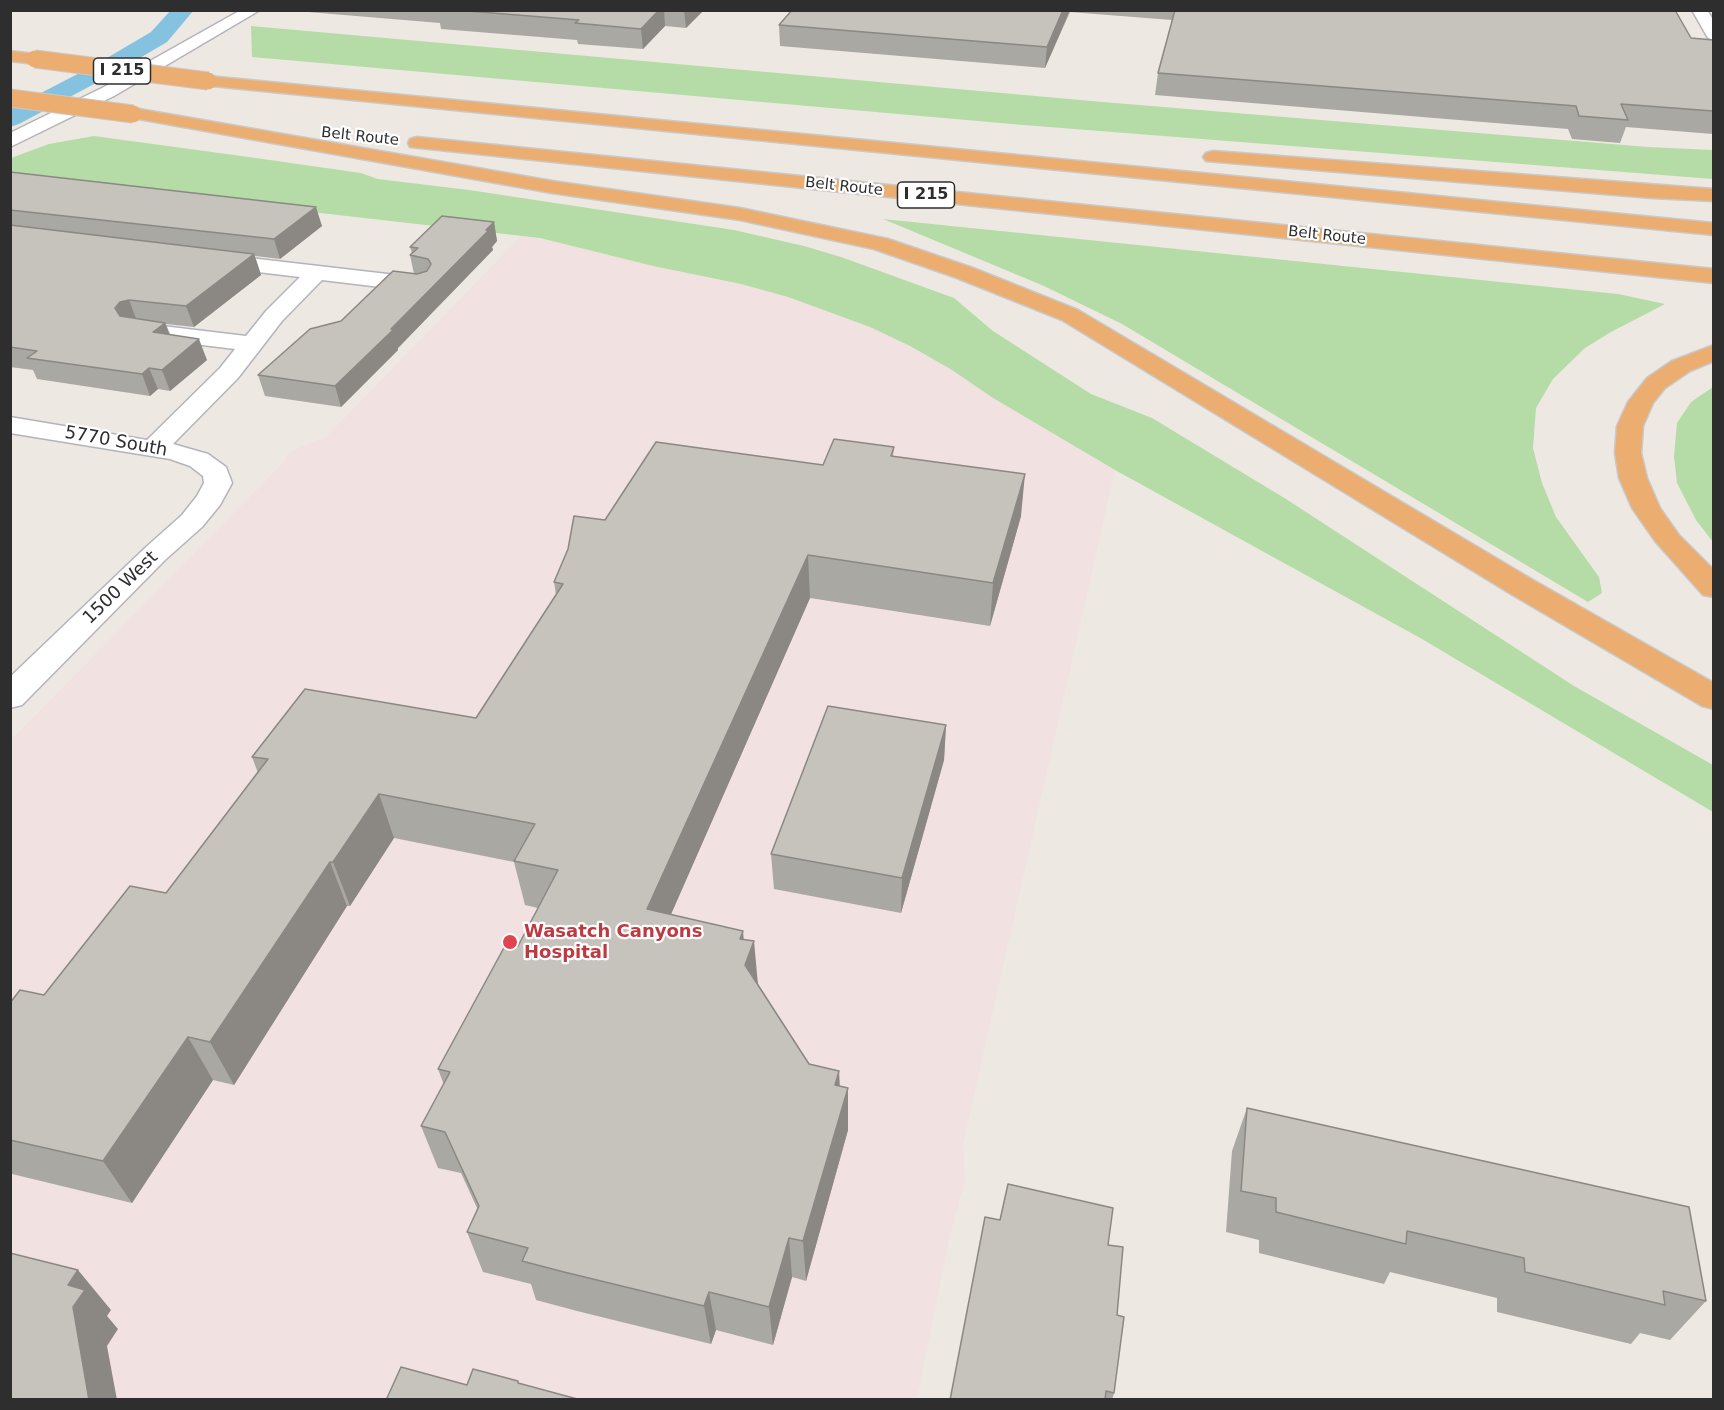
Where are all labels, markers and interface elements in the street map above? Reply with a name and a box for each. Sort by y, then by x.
road number: I 215 [94,58,150,84]
street label: Belt Route [320,124,400,150]
street label: Belt Route [804,174,884,200]
road number: I 215 [898,182,954,208]
street label: Belt Route [1287,223,1367,249]
street label: 5770 South [63,422,169,462]
street label: 1500 West [79,547,163,629]
place label: Wasatch Canyons Hospital [524,921,702,964]
marker: Wasatch Canyons Hospital [501,933,519,951]

